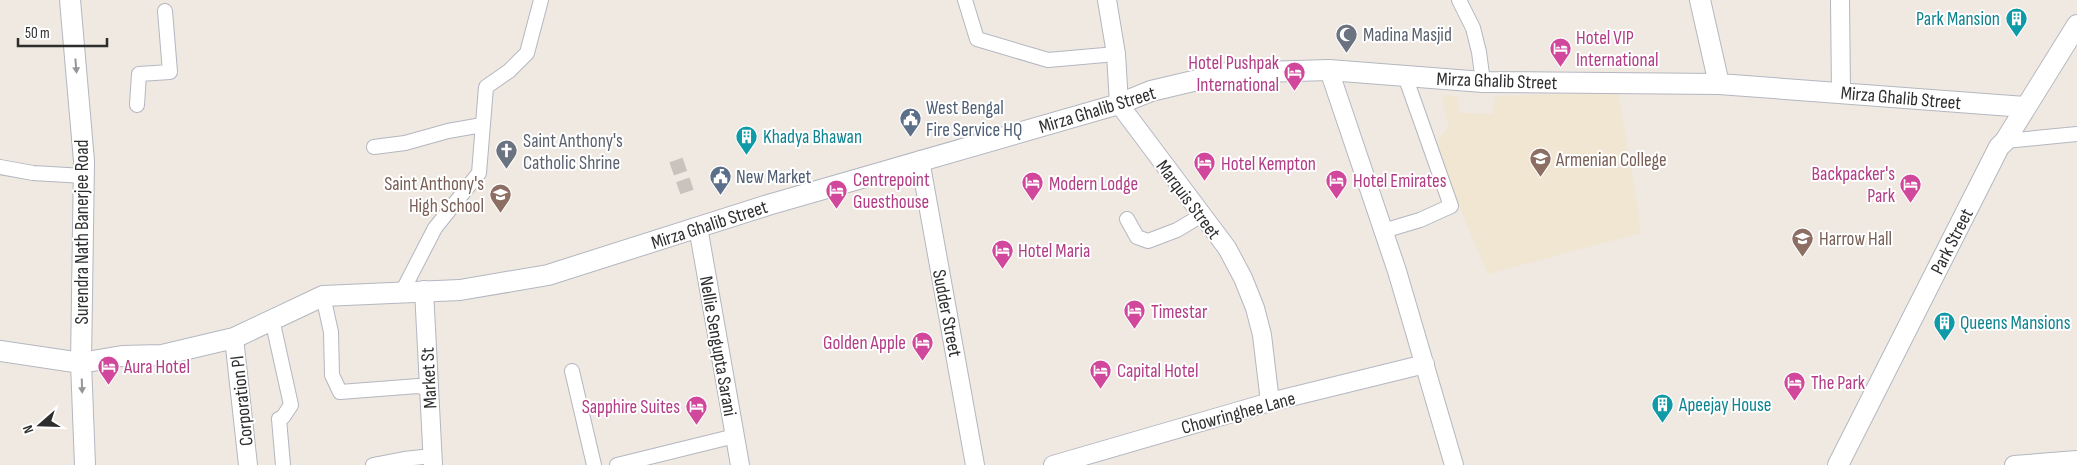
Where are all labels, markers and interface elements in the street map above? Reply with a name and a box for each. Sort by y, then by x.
building icon: Park Mansion [2004,6,2028,37]
place label: Park Mansion [1916,8,2000,31]
scale bar [18,15,106,47]
mosque icon: Madina Masjid [1335,22,1359,53]
text: 50 m [25,24,50,43]
place label: Madina Masjid [1363,24,1452,47]
place label: Hotel VIP International [1576,27,1658,72]
hotel icon: Hotel VIP International [1548,36,1572,67]
place label: Hotel Pushpak International [1188,52,1280,97]
one-way arrow [72,58,80,74]
hotel icon: Hotel Pushpak International [1283,61,1307,92]
street label: Mirza Ghalib Street [1436,68,1558,95]
street label: Mirza Ghalib Street [1036,82,1159,139]
street label: Mirza Ghalib Street [1840,82,1962,115]
place label: West Bengal Fire Service HQ [926,97,1022,142]
public building icon: West Bengal Fire Service HQ [898,106,922,137]
building icon: Khadya Bhawan [735,124,759,155]
place label: Khadya Bhawan [763,126,862,149]
place label: Saint Anthony's Catholic Shrine [523,130,623,175]
church icon: Saint Anthony's Catholic Shrine [495,139,519,170]
street label: Surendra Nath Banerjee Road [71,140,94,324]
school or university icon: Armenian College [1528,147,1552,178]
place label: Armenian College [1555,149,1667,172]
hotel icon: Hotel Kempton [1193,151,1217,182]
place label: Hotel Kempton [1221,153,1316,176]
street label: Marquis Street [1151,156,1225,244]
place label: Backpacker's Park [1812,163,1896,208]
public building icon: New Market [708,164,732,195]
place label: New Market [736,166,812,189]
hotel icon: Hotel Emirates [1325,168,1349,199]
place label: Centrepoint Guesthouse [853,169,930,214]
place label: Hotel Emirates [1353,170,1447,193]
hotel icon: Modern Lodge [1021,171,1045,202]
hotel icon: Backpacker's Park [1899,172,1923,203]
place label: Saint Anthony's High School [384,173,484,218]
place label: Modern Lodge [1049,173,1138,196]
hotel icon: Centrepoint Guesthouse [825,178,849,209]
school or university icon: Saint Anthony's High School [488,182,512,213]
street label: Mirza Ghalib Street [648,196,771,255]
street label: Park Street [1926,205,1979,278]
school or university icon: Harrow Hall [1791,226,1815,257]
place label: Harrow Hall [1819,228,1892,251]
hotel icon: Hotel Maria [990,238,1014,269]
place label: Hotel Maria [1018,240,1090,263]
street label: Sudder Street [927,268,966,359]
street label: Nellie Sengupta Sarani [694,274,741,418]
hotel icon: Timestar [1123,299,1147,330]
place label: Timestar [1151,301,1208,324]
building icon: Queens Mansions [1932,310,1956,341]
place label: Queens Mansions [1960,312,2071,335]
hotel icon: Golden Apple [910,330,934,361]
place label: Golden Apple [823,332,906,355]
street label: Market St [416,346,443,409]
hotel icon: Aura Hotel [96,354,120,385]
street label: Corporation Pl [226,355,259,447]
place label: Aura Hotel [123,356,190,379]
hotel icon: Capital Hotel [1089,358,1113,389]
place label: Capital Hotel [1117,360,1199,383]
hotel icon: The Park [1783,370,1807,401]
place label: The Park [1811,372,1866,395]
one-way arrow [79,378,87,394]
street label: Chowringhee Lane [1179,387,1298,440]
building icon: Apeejay House [1651,392,1675,423]
hotel icon: Sapphire Suites [684,394,708,425]
place label: Apeejay House [1678,394,1772,417]
place label: Sapphire Suites [582,396,680,419]
north arrow [15,400,65,450]
text: N [19,423,38,436]

